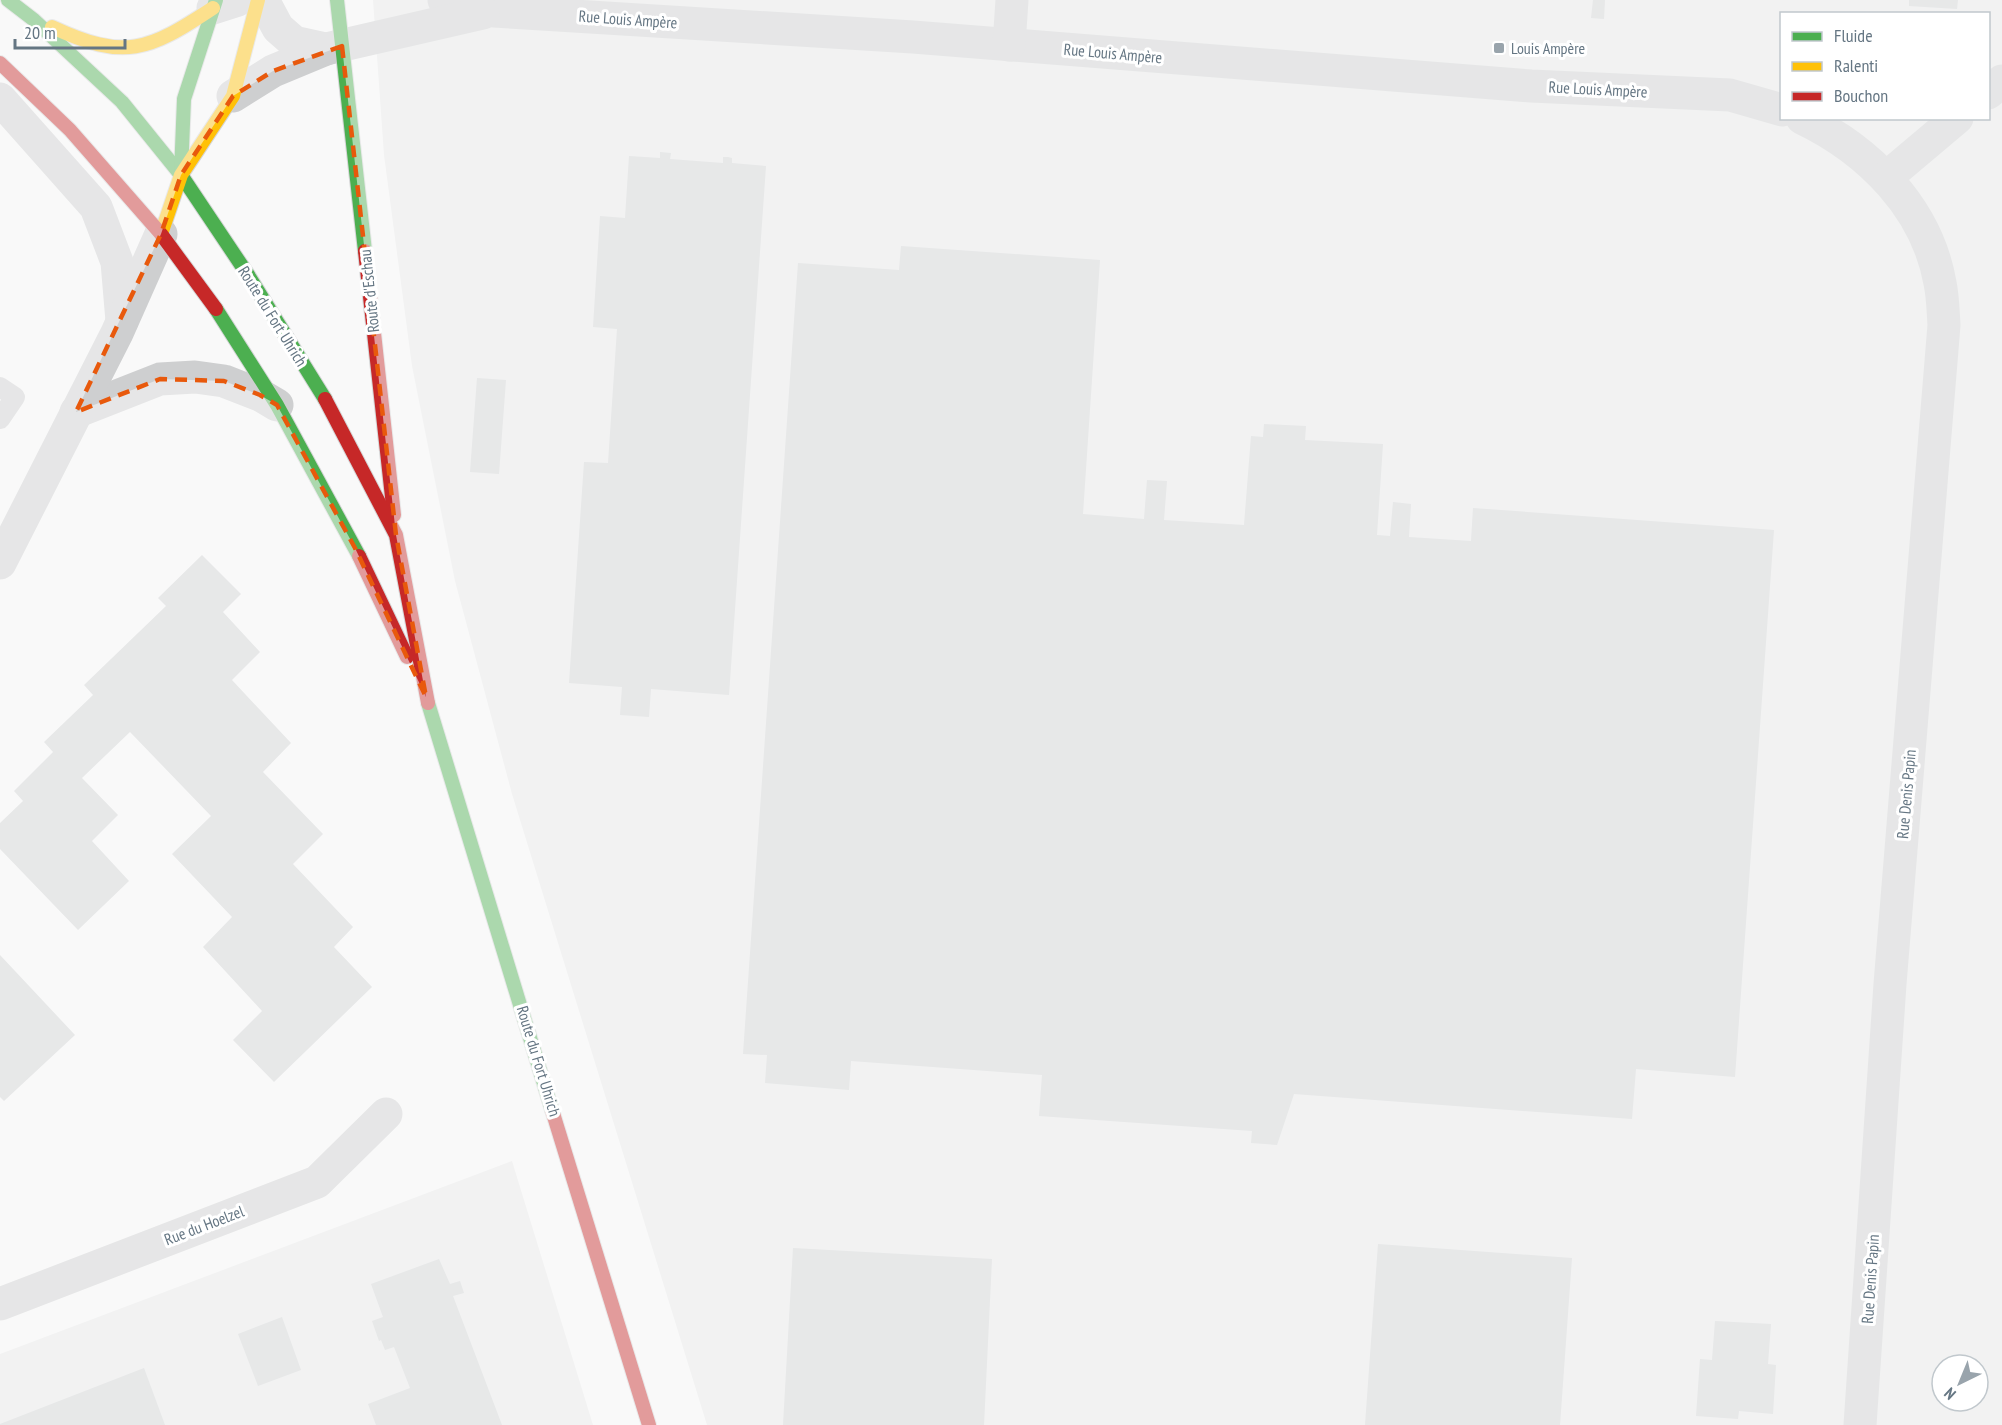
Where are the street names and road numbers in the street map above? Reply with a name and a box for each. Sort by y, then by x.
street label: Rue Louis Ampère [578,6,678,32]
street label: Rue Louis Ampère [1063,39,1163,67]
street label: Rue Louis Ampère [1548,76,1648,102]
street label: Route d'Eschau [355,248,383,334]
street label: Route du Fort Uhrich [234,262,312,370]
street label: Rue Denis Papin [1892,749,1920,839]
street label: Route du Fort Uhrich [513,1003,565,1119]
street label: Rue du Hoelzel [161,1201,247,1249]
street label: Rue Denis Papin [1857,1234,1883,1324]

